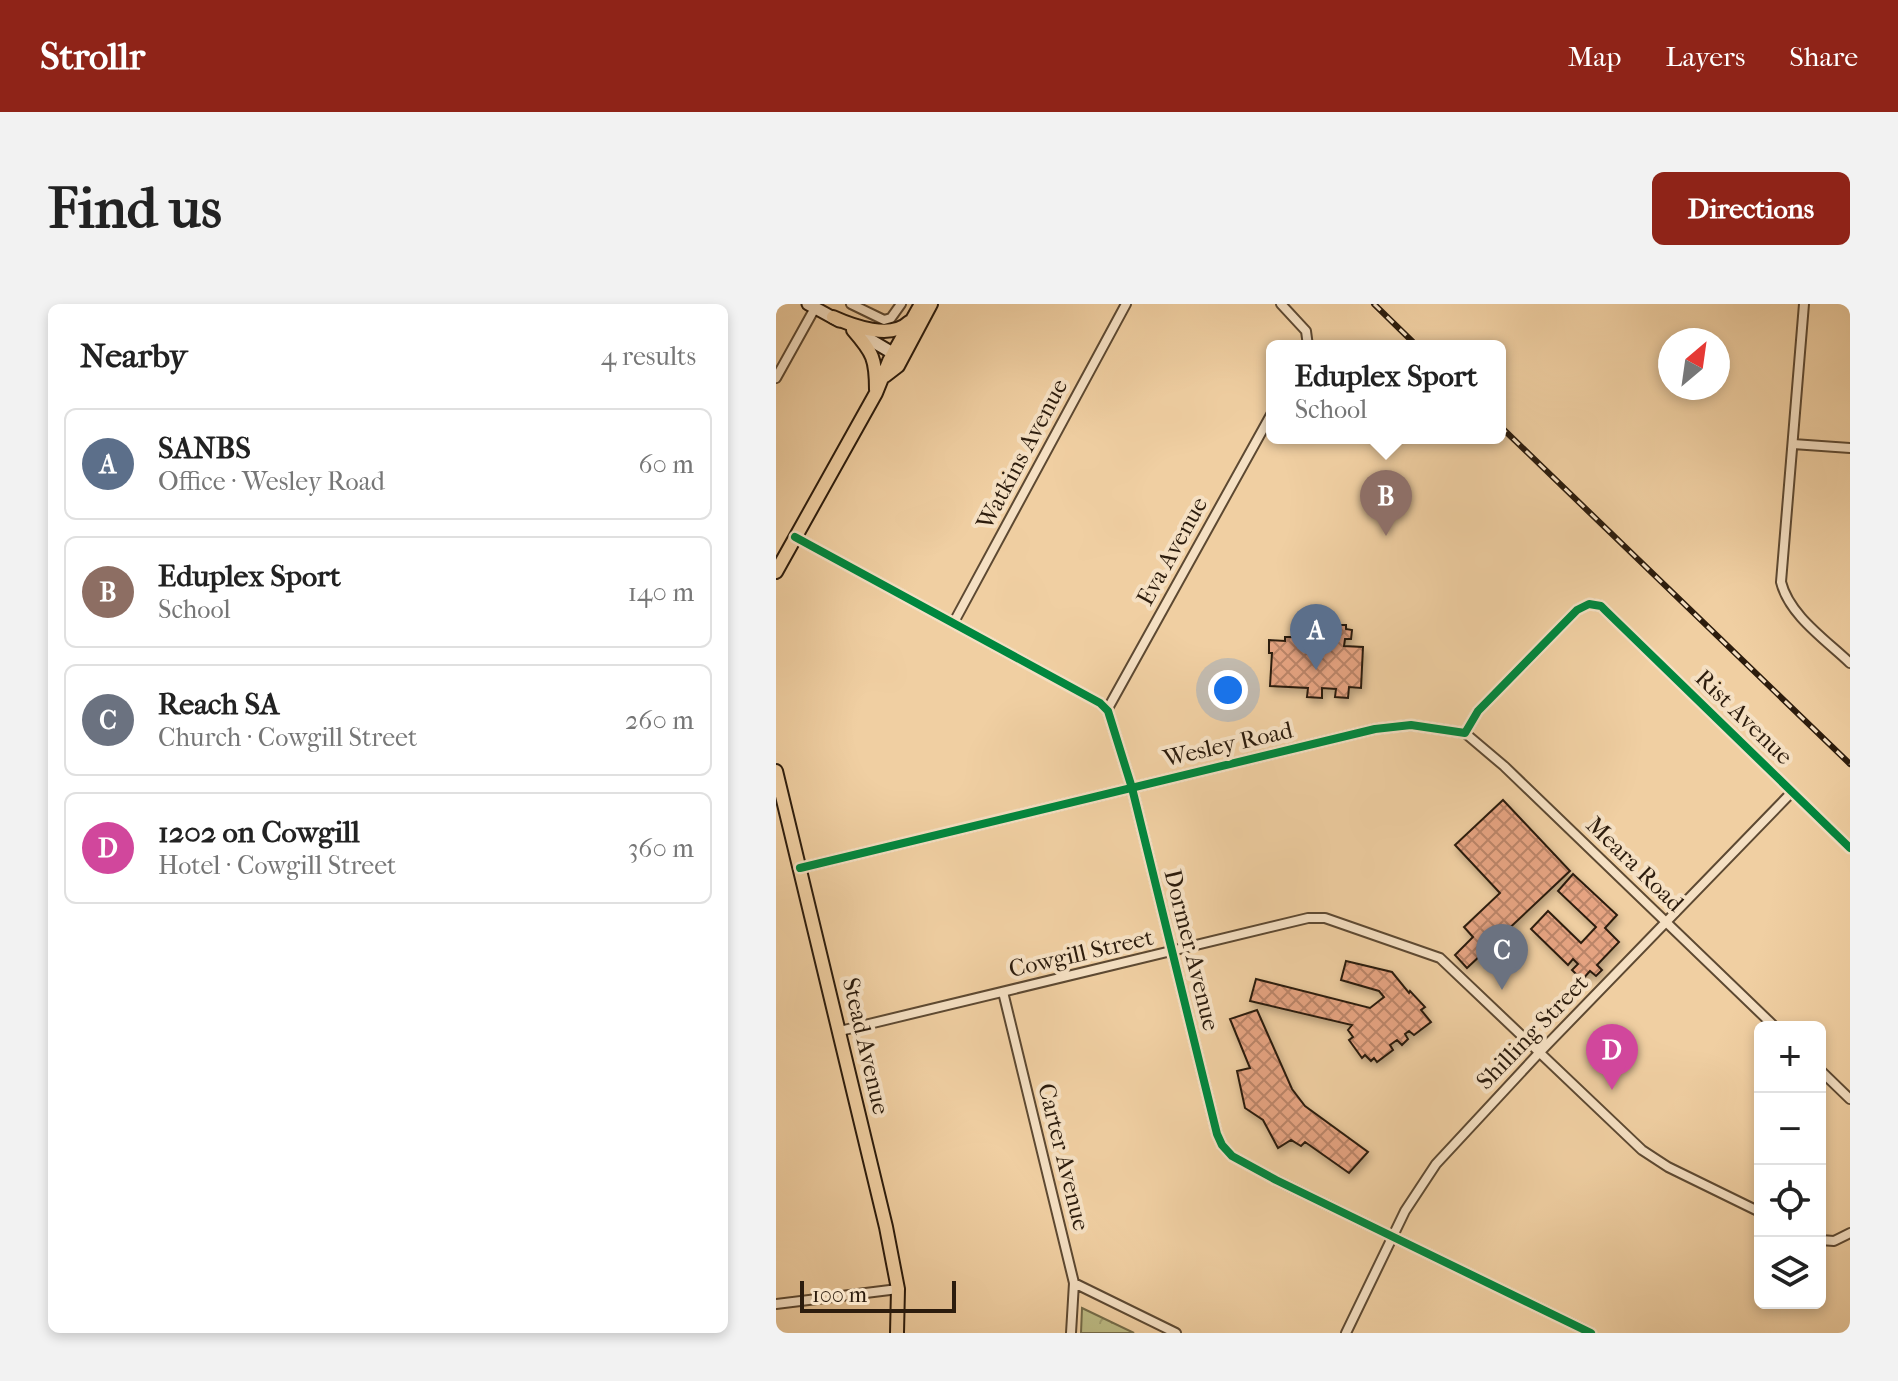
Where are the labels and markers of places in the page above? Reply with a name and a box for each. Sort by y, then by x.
pin: B [1360,470,1412,536]
pin: A [1290,604,1342,670]
pin: C [1476,924,1528,990]
pin: D [1586,1024,1638,1090]

